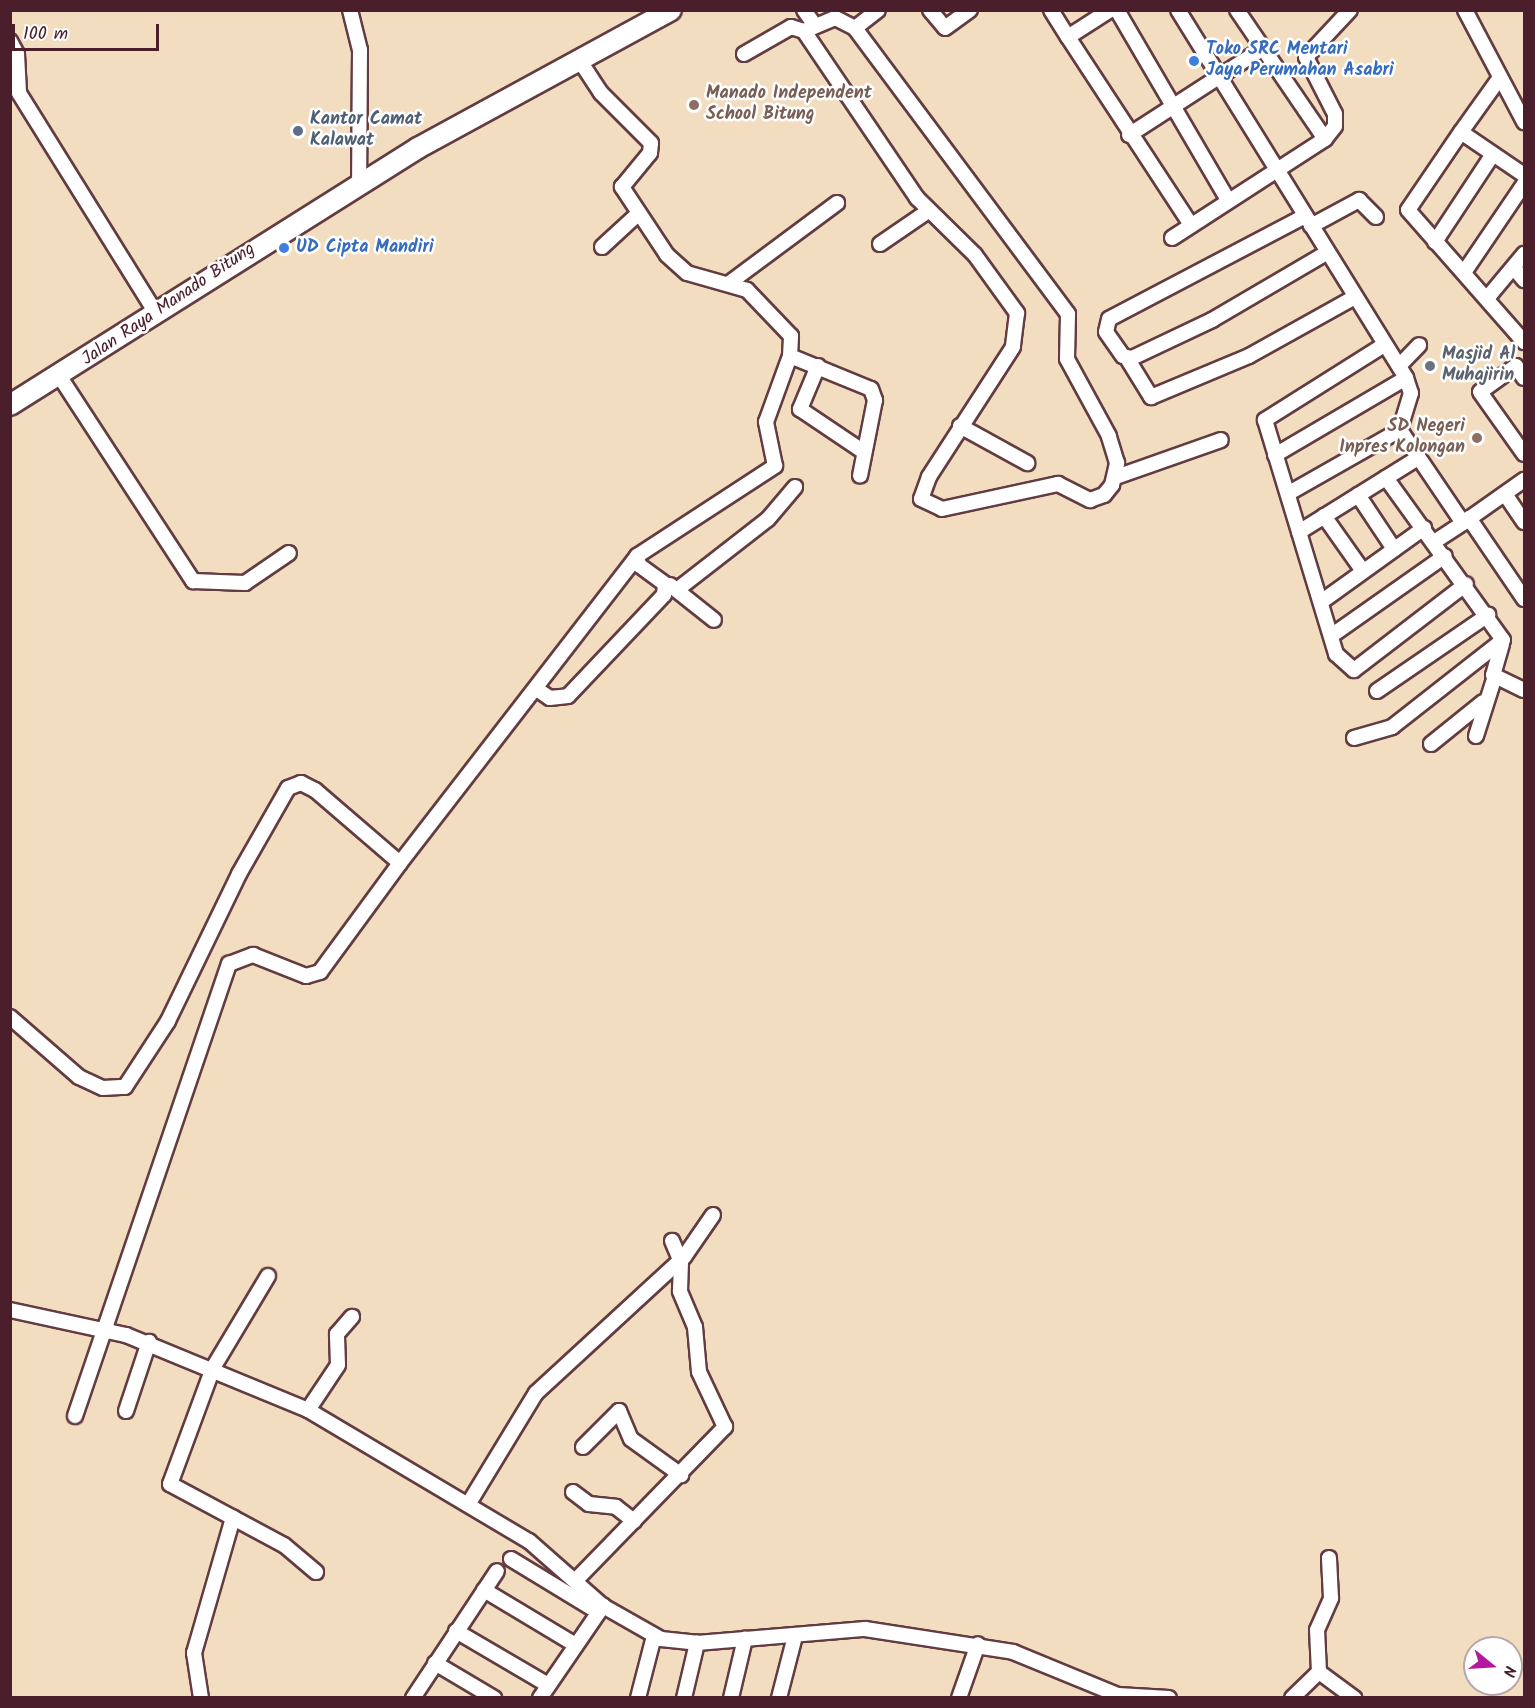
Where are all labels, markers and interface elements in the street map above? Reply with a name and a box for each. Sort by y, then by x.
scale bar [15,12,162,50]
text: 100 m [23,20,68,49]
place label: Toko SRC Mentari Jaya Perumahan Asabri [1206,40,1394,82]
marker: Toko SRC Mentari Jaya Perumahan Asabri [1187,54,1201,68]
place label: Manado Independent School Bitung [706,84,872,127]
marker: Manado Independent School Bitung [687,98,701,112]
place label: Kantor Camat Kalawat [310,110,422,152]
marker: Kantor Camat Kalawat [291,124,305,138]
place label: UD Cipta Mandiri [296,237,434,259]
street label: Jalan Raya Manado Bitung [78,239,260,371]
marker: UD Cipta Mandiri [277,241,291,255]
place label: Masjid Al Muhajirin [1442,345,1515,388]
marker: Masjid Al Muhajirin [1423,359,1437,373]
place label: SD Negeri Inpres Kolongan [1339,417,1465,460]
marker: SD Negeri Inpres Kolongan [1470,431,1484,445]
north arrow [1463,1636,1523,1696]
text: N [1495,1662,1522,1680]

